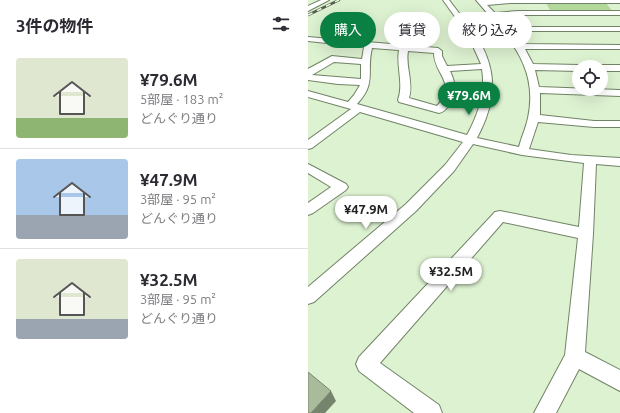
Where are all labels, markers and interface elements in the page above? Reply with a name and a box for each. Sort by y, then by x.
chip: 購入 [320,12,376,48]
chip: 賃貸 [384,12,440,48]
chip: 絞り込み [448,12,532,48]
icon: filters [270,13,292,35]
text: 3件の物件 [16,16,94,35]
map controls [572,60,608,96]
button: locate [572,60,608,96]
text: ¥79.6M [140,70,198,89]
icon: home [48,74,96,122]
pin: ¥79.6M [436,82,502,116]
text: ¥79.6M [447,88,491,102]
text: 5部屋 · 183 m² [140,92,223,106]
text: どんぐり通り [140,111,218,125]
text: ¥47.9M [140,170,198,189]
icon: home [48,175,96,223]
text: 3部屋 · 95 m² [140,192,216,206]
pin: ¥47.9M [333,196,399,230]
text: ¥47.9M [344,202,388,216]
text: どんぐり通り [140,211,218,225]
pin: ¥32.5M [418,258,484,292]
text: ¥32.5M [429,264,473,278]
text: ¥32.5M [140,270,198,289]
icon: home [48,275,96,323]
text: 3部屋 · 95 m² [140,292,216,306]
text: どんぐり通り [140,311,218,325]

